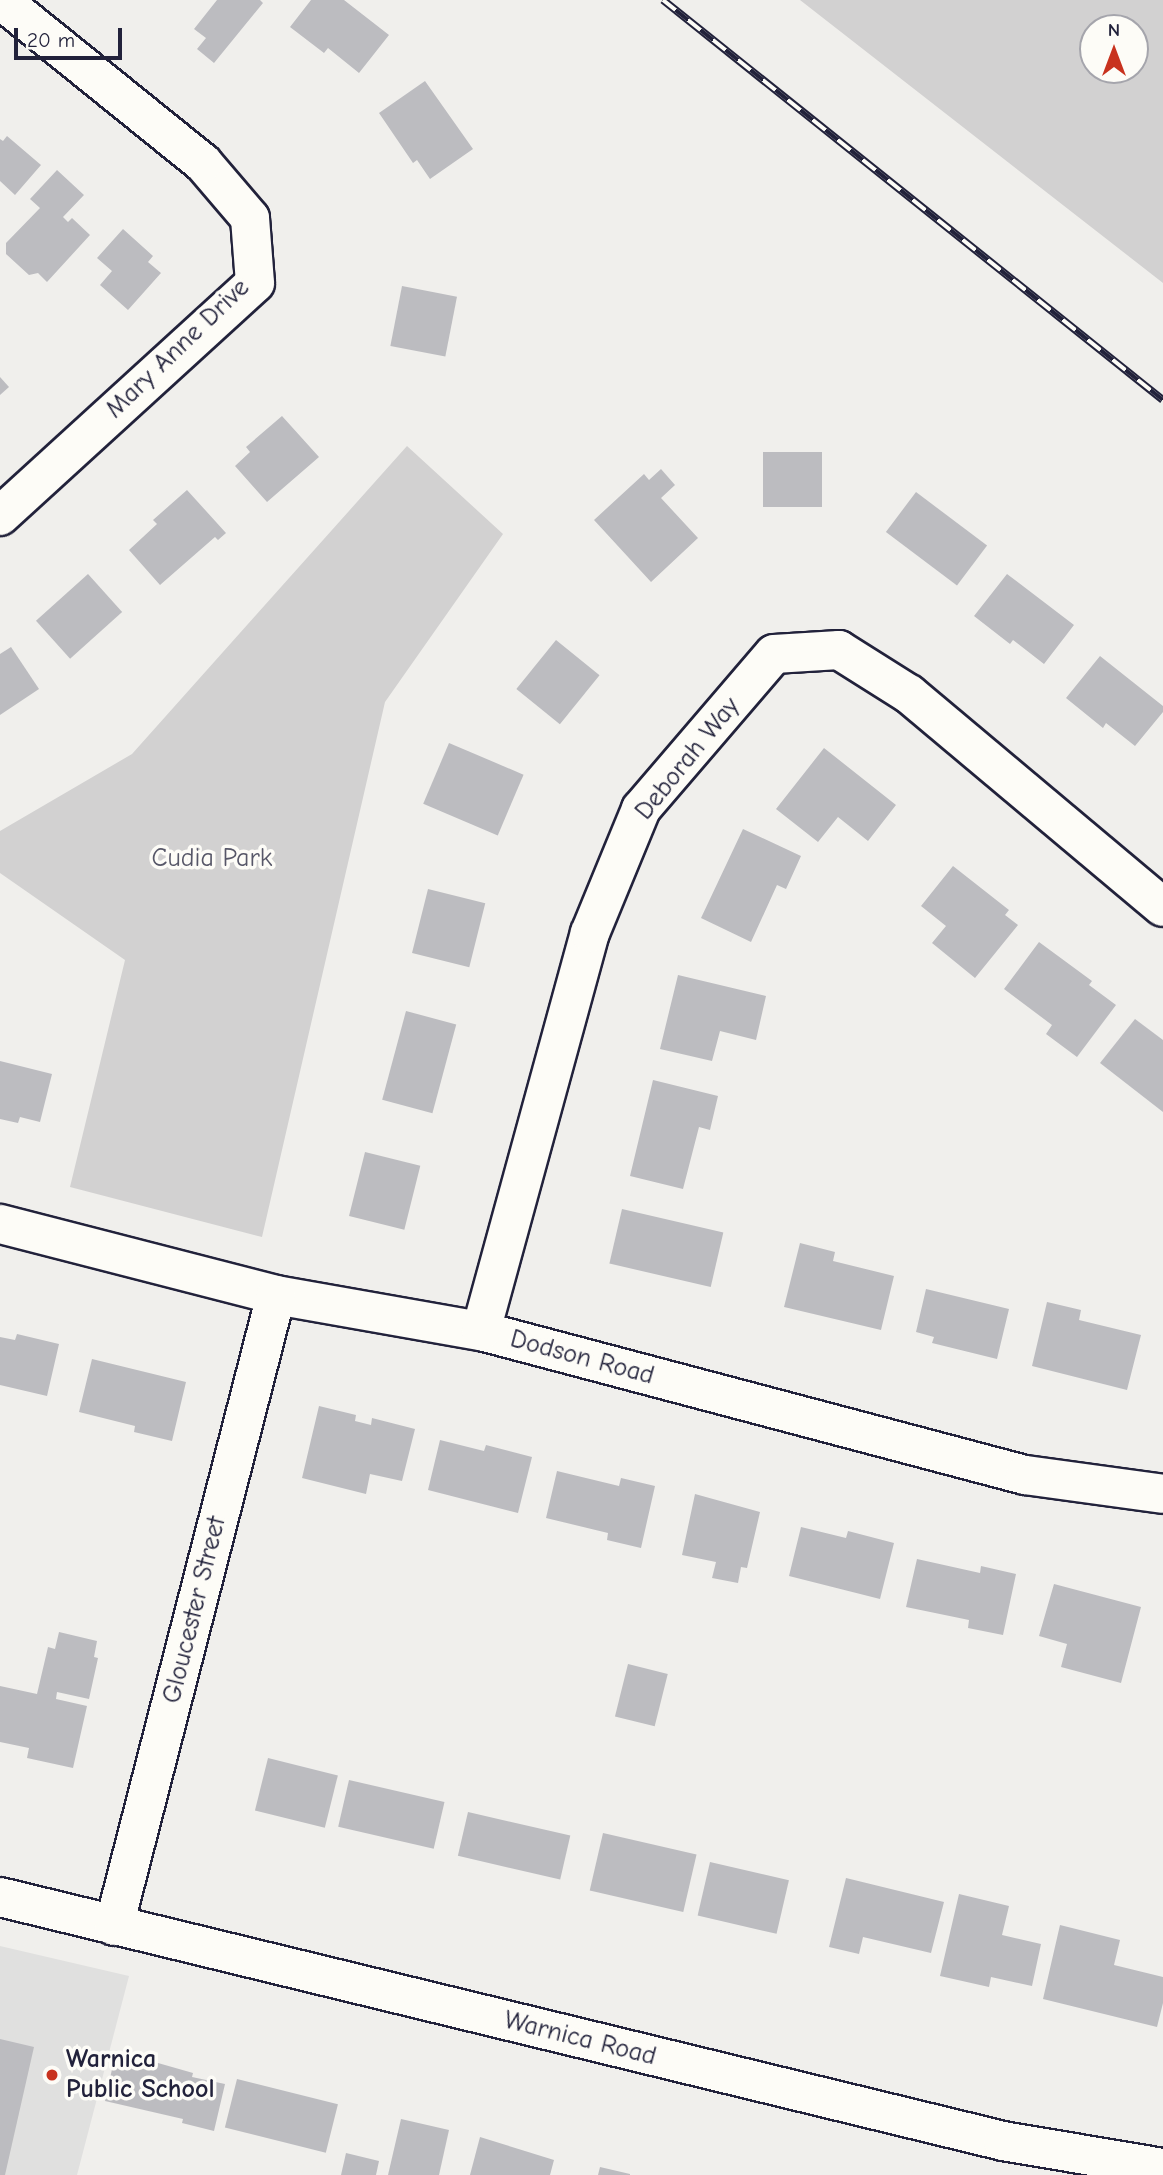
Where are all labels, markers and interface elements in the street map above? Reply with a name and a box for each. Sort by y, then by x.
scale bar [18,14,126,58]
north arrow [1079,14,1149,84]
text: N [1108,19,1120,41]
text: 20 m [27,28,75,52]
street label: Mary Anne Drive [100,273,256,425]
street label: Deborah Way [629,691,747,827]
park label: Cudia Park [152,843,272,875]
street label: Dodson Road [507,1324,657,1392]
street label: Gloucester Street [157,1513,233,1707]
street label: Warnica Road [501,2005,659,2073]
place label: Warnica Public School [66,2044,215,2106]
marker: Warnica Public School [44,2067,60,2083]

